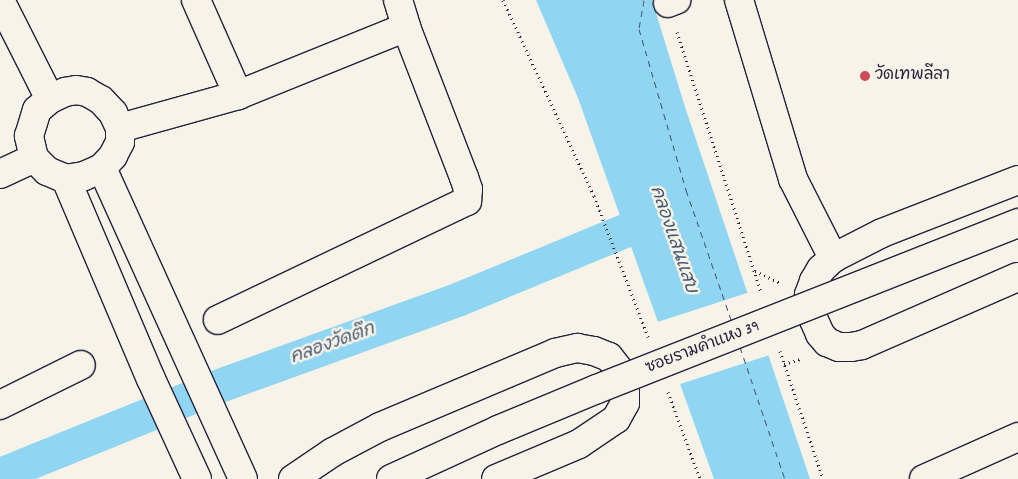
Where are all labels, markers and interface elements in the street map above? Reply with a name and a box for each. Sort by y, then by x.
place label: วัดเทพลีลา [875,66,950,86]
marker: วัดเทพลีลา [859,70,871,82]
water label: คลองแสนแสบ [644,184,700,296]
street label: ซอยรามคำแหง 39 [643,317,763,379]
water label: คลองวัดตึก [288,320,378,370]

